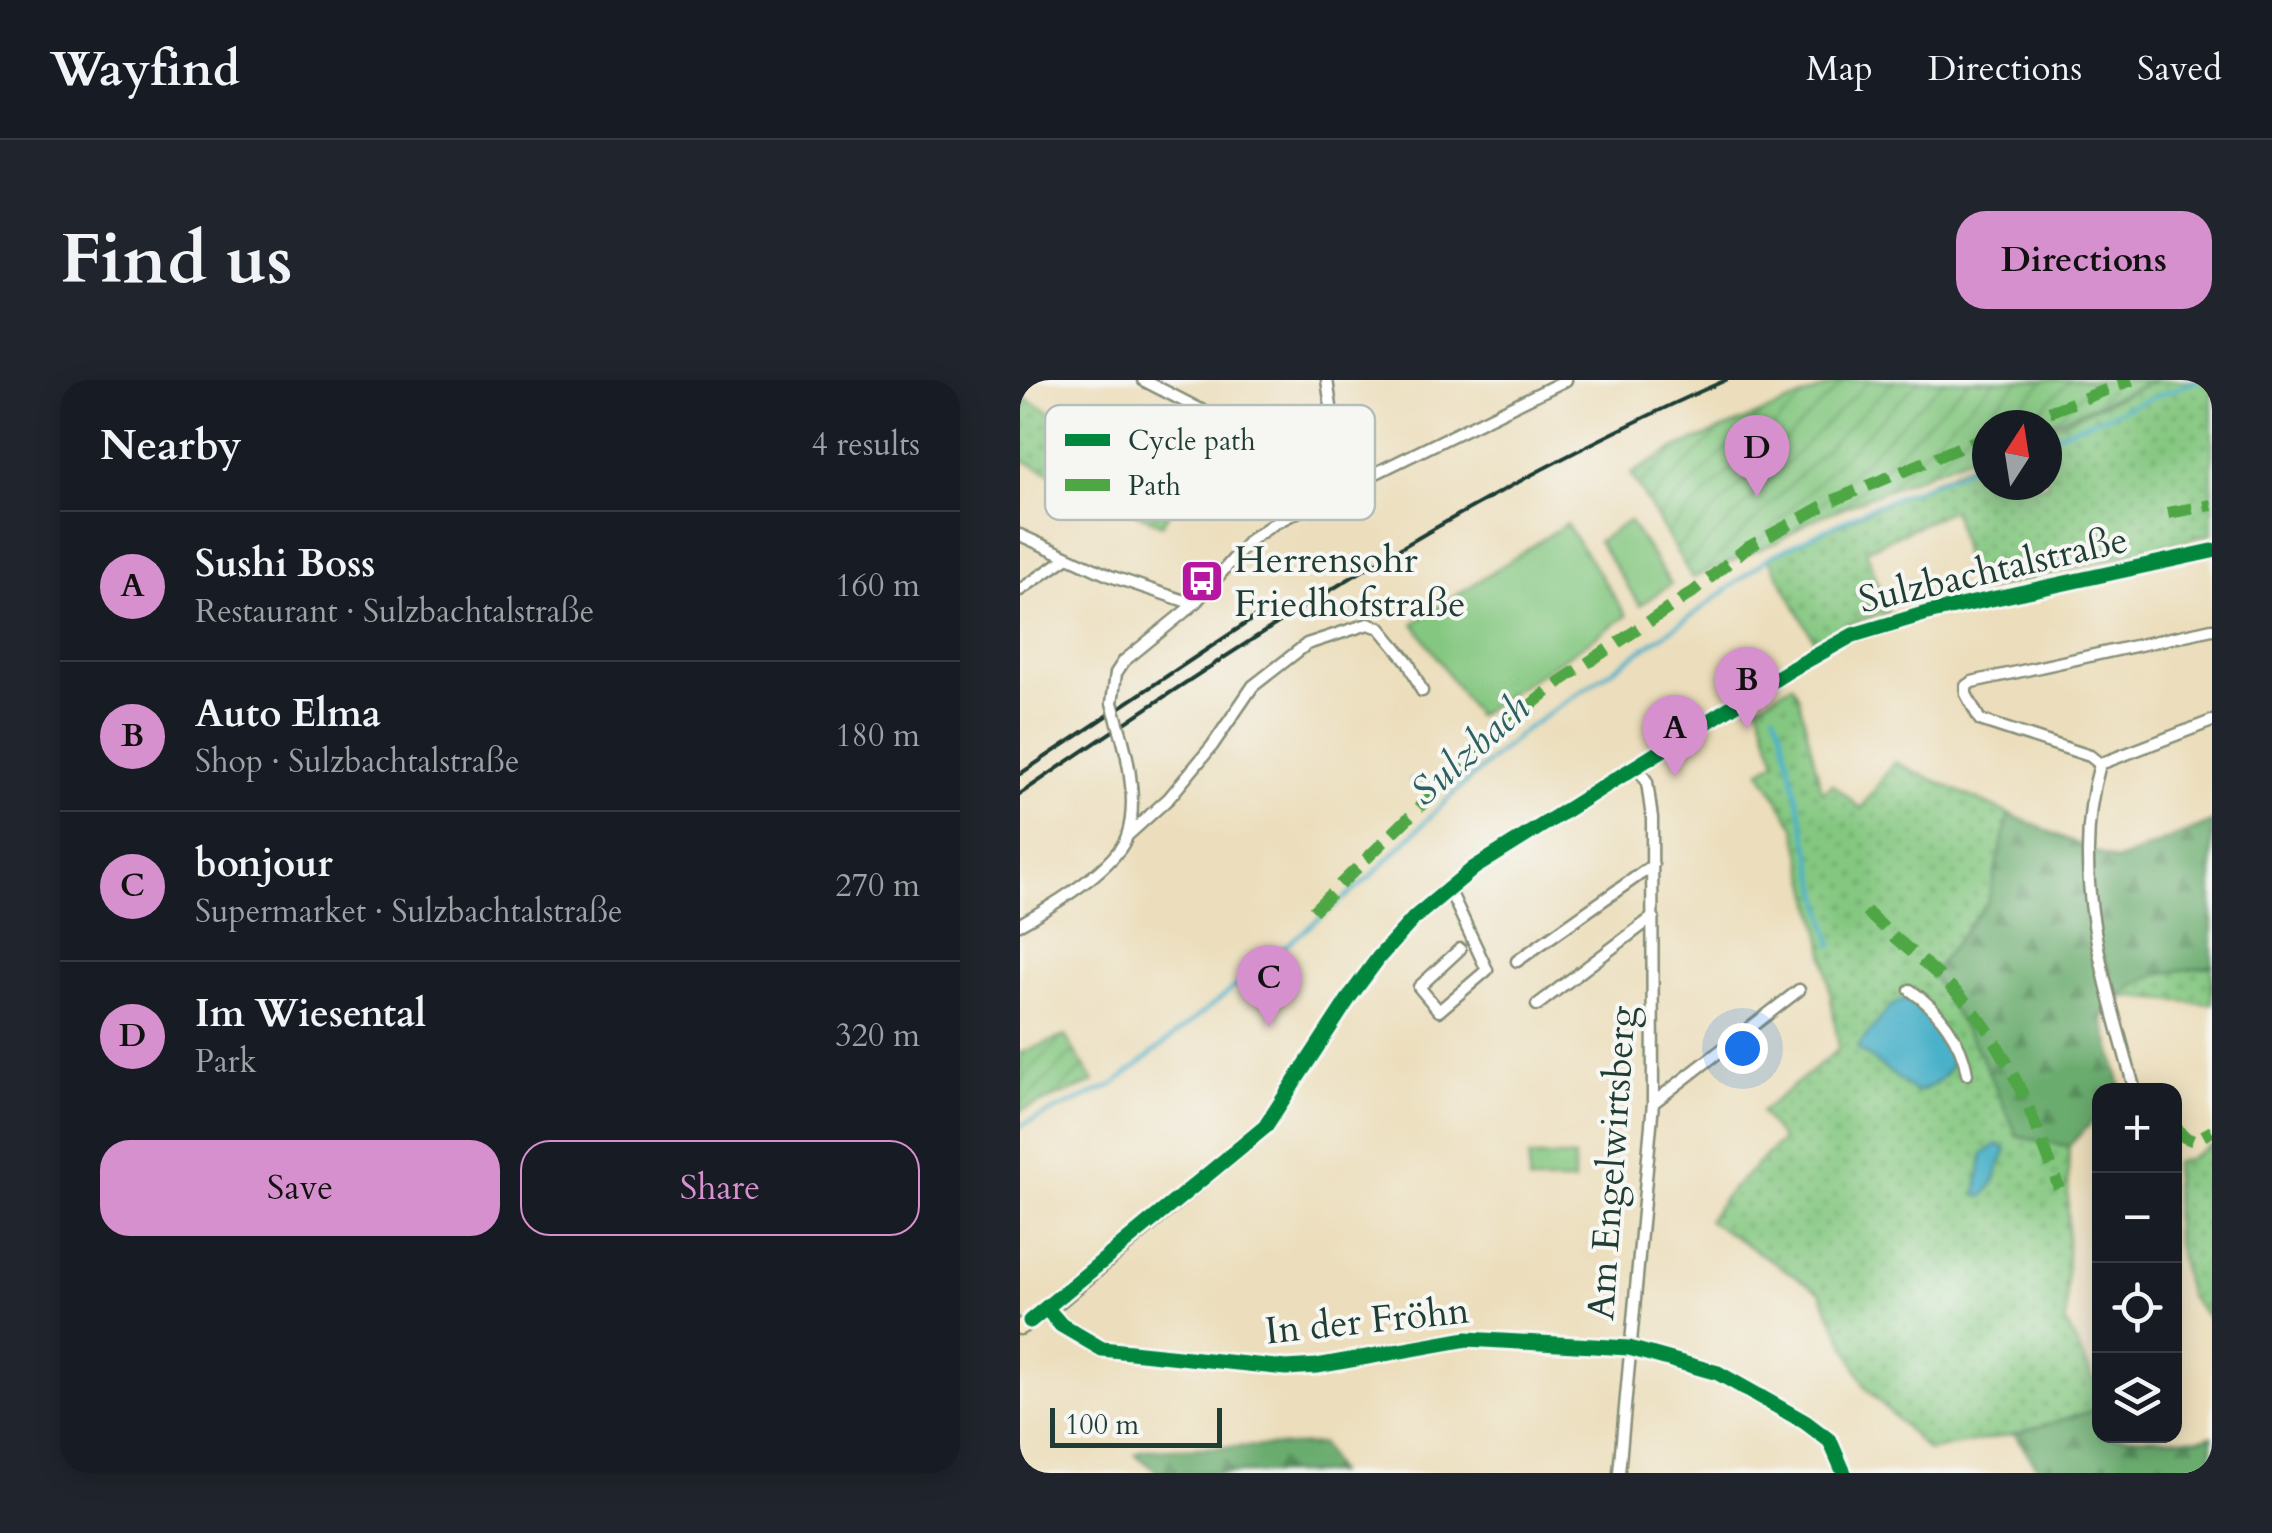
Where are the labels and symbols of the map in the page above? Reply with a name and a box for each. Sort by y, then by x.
legend [1045,405,1375,520]
north arrow [1972,410,2062,500]
pin: D [1724,414,1790,497]
text: Cycle path [1128,422,1256,460]
text: Path [1128,467,1181,505]
street label: Sulzbachtalstraße [1854,514,2133,626]
place label: Herrensohr Friedhofstraße [1234,534,1466,630]
bus stop icon: Herrensohr Friedhofstraße [1179,558,1225,604]
pin: B [1714,646,1780,729]
water label: Sulzbach [1398,682,1542,819]
pin: A [1642,694,1708,777]
pin: C [1236,944,1302,1027]
street label: Am Engelwirtsberg [1575,1003,1649,1322]
your location [1717,1023,1768,1074]
street label: In der Fröhn [1263,1284,1472,1358]
scale bar [1050,1403,1222,1448]

